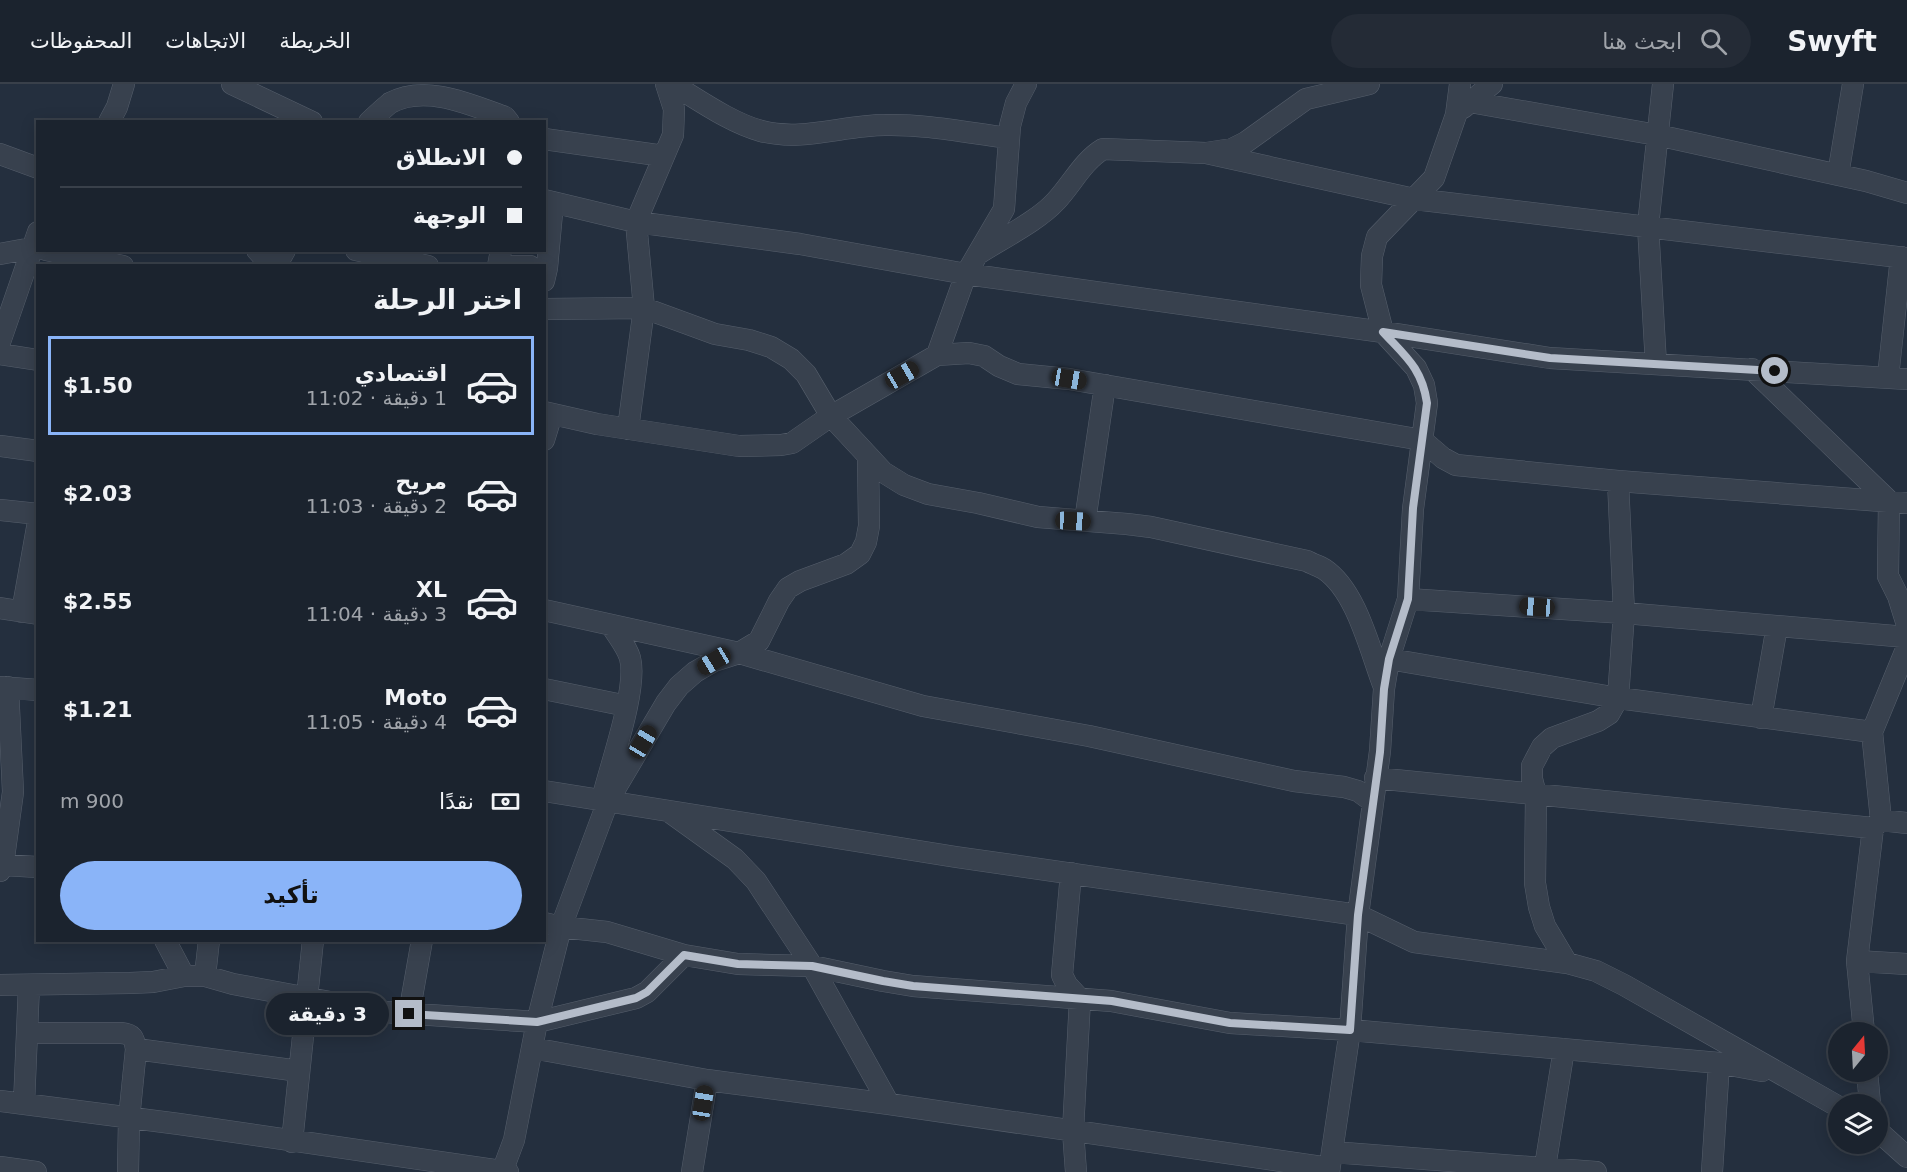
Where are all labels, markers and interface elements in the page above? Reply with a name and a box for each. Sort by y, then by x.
search box [1331,14,1751,68]
icon: search [1697,25,1730,58]
text: Swyft [1787,25,1877,58]
text: المحفوظات [30,29,132,53]
text: الاتجاهات [165,29,246,53]
text: الخريطة [279,29,351,53]
text: ابحث هنا [1602,29,1682,54]
text: الانطلاق [396,145,486,170]
text: الوجهة [413,203,486,228]
text: اختر الرحلة [373,284,522,315]
route start [1761,357,1788,384]
car [882,358,922,392]
icon: car [465,359,519,413]
text: اقتصادي [355,361,447,386]
car [1050,367,1088,391]
text: $1.50 [63,373,133,398]
text: 1 دقيقة · 11:02 [306,386,447,410]
icon: car [465,467,519,521]
text: مريح [396,469,447,494]
text: $2.03 [63,481,133,506]
text: 2 دقيقة · 11:03 [306,494,447,518]
car [1055,511,1091,531]
icon: car [465,575,519,629]
text: XL [416,577,447,602]
text: $2.55 [63,589,133,614]
car [1518,597,1556,617]
text: 3 دقيقة · 11:04 [306,602,447,626]
car [694,644,734,678]
icon: car [465,683,519,737]
text: Moto [384,685,447,710]
text: $1.21 [63,697,133,722]
text: 4 دقيقة · 11:05 [306,710,447,734]
car [626,722,660,762]
icon: cash [489,785,522,818]
text: 900 m [60,789,124,813]
text: نقدًا [439,789,474,814]
button: تأكيد [60,861,522,930]
callout: 3 دقيقة [265,993,388,1035]
route end [395,1000,422,1027]
text: 3 دقيقة [288,1002,367,1026]
north arrow [1828,1022,1888,1082]
map controls [1828,1022,1888,1154]
car [691,1084,715,1122]
button: layers [1828,1094,1888,1154]

